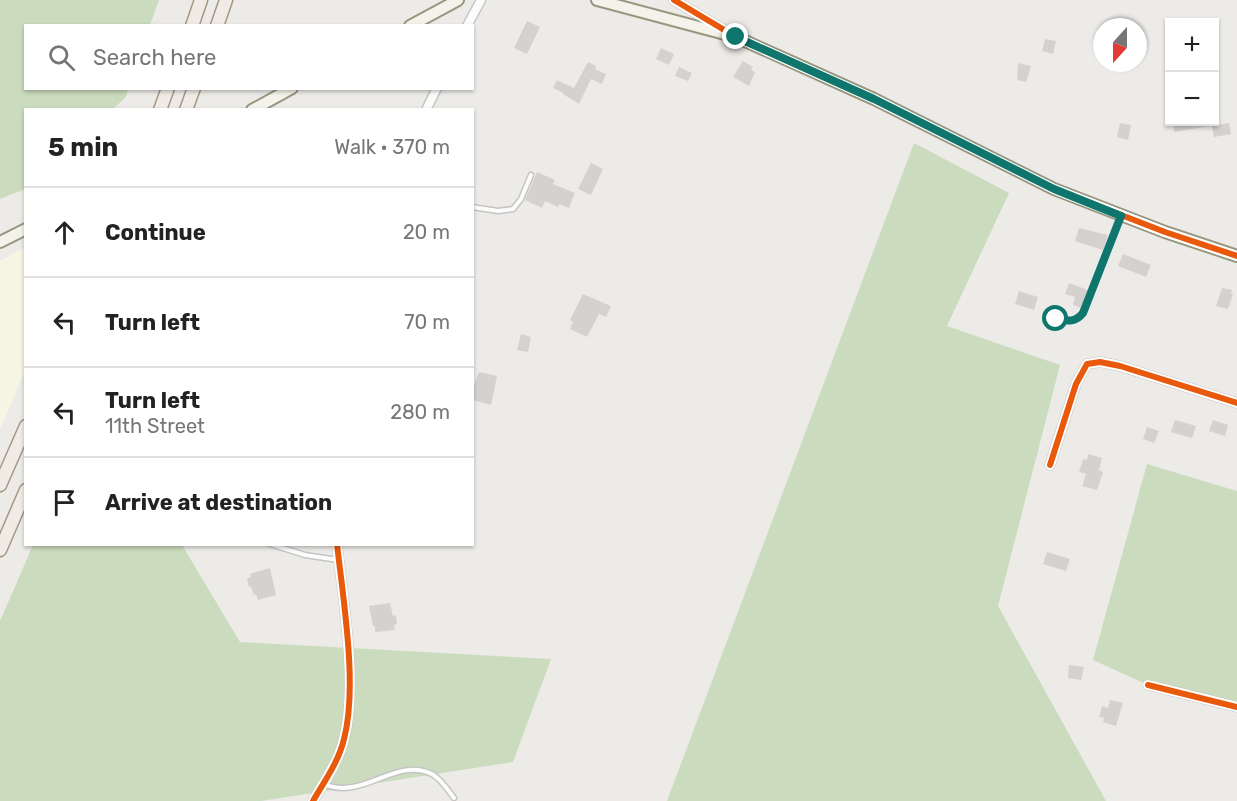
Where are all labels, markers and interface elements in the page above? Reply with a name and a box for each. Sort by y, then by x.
north arrow [1093,18,1147,72]
map controls [1165,18,1219,126]
button: + [1165,18,1219,72]
route end [722,23,748,49]
search box [24,24,474,90]
icon: search [45,41,78,74]
text: Search here [93,44,216,71]
button: − [1165,72,1219,126]
text: 5 min [48,132,118,163]
text: Walk · 370 m [334,135,450,159]
icon: ahead [48,216,81,249]
text: Continue [105,219,206,246]
text: 20 m [403,220,450,244]
route start [1042,305,1068,331]
icon: left [48,306,81,339]
text: Turn left [105,309,200,336]
text: 70 m [404,310,450,334]
text: Turn left [105,387,200,414]
icon: left [48,396,81,429]
text: 280 m [390,400,450,424]
text: 11th Street [105,414,205,438]
icon: arrive [48,486,81,519]
text: Arrive at destination [105,489,332,516]

